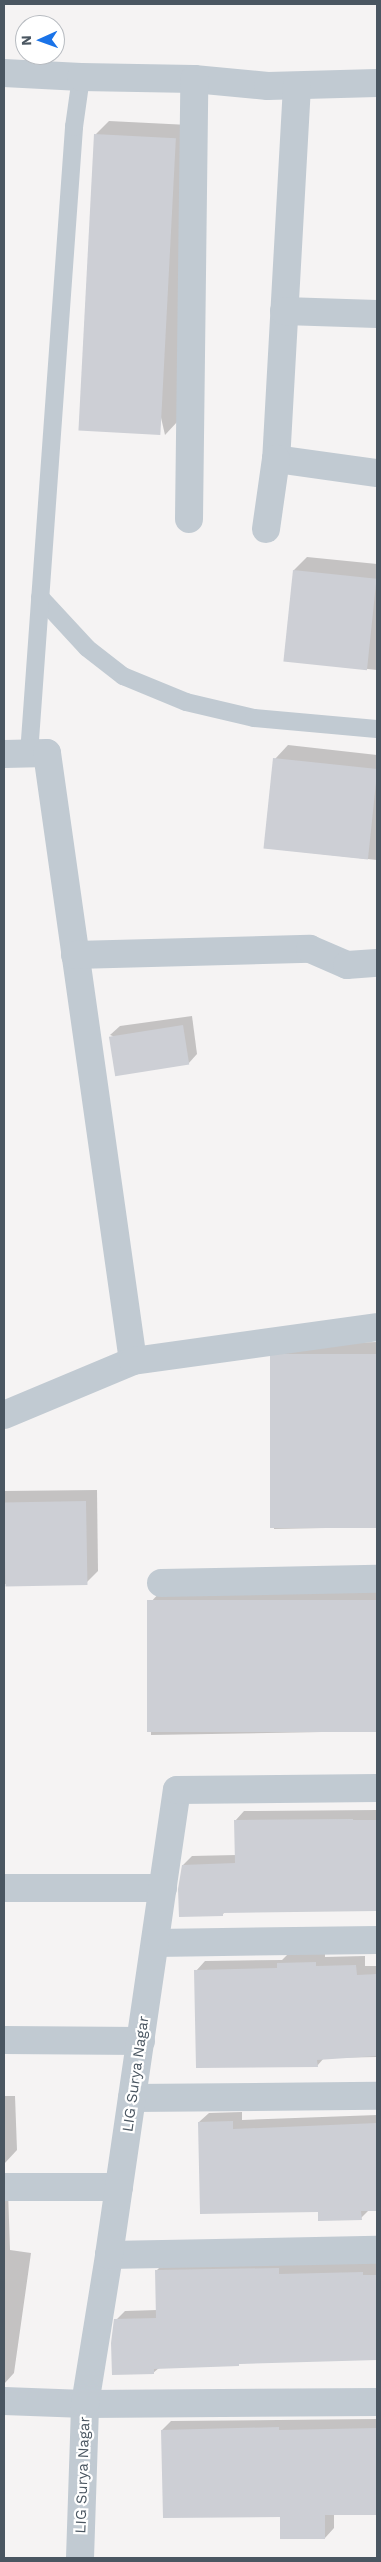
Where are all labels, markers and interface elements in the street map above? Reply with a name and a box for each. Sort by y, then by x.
north arrow [15,15,65,65]
text: N [18,35,34,46]
street label: LIG Surya Nagar [119,2015,153,2133]
street label: LIG Surya Nagar [72,2416,94,2534]

